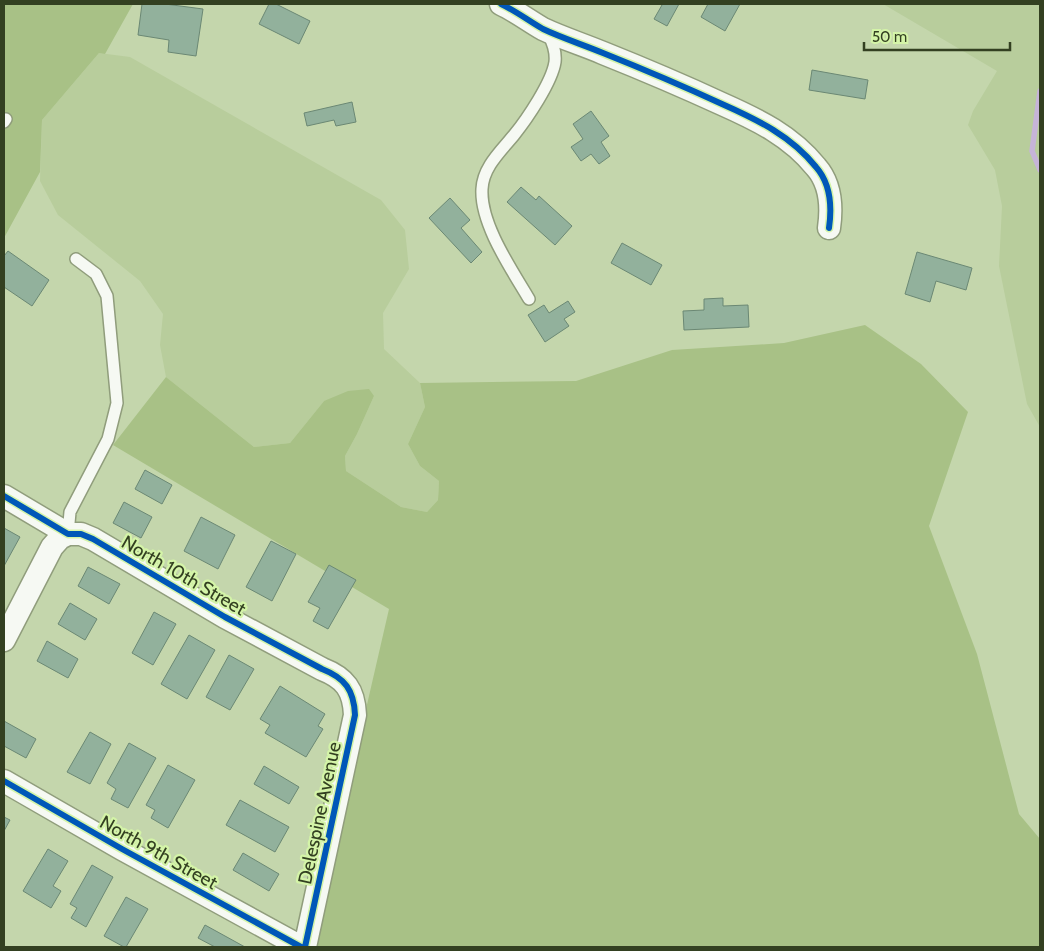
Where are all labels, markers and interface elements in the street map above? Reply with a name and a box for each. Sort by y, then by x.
scale bar [864,20,1010,52]
text: 50 m [872,28,907,46]
street label: North 10th Street [117,531,251,621]
street label: Delespine Avenue [293,740,346,886]
street label: North 9th Street [96,811,222,895]

